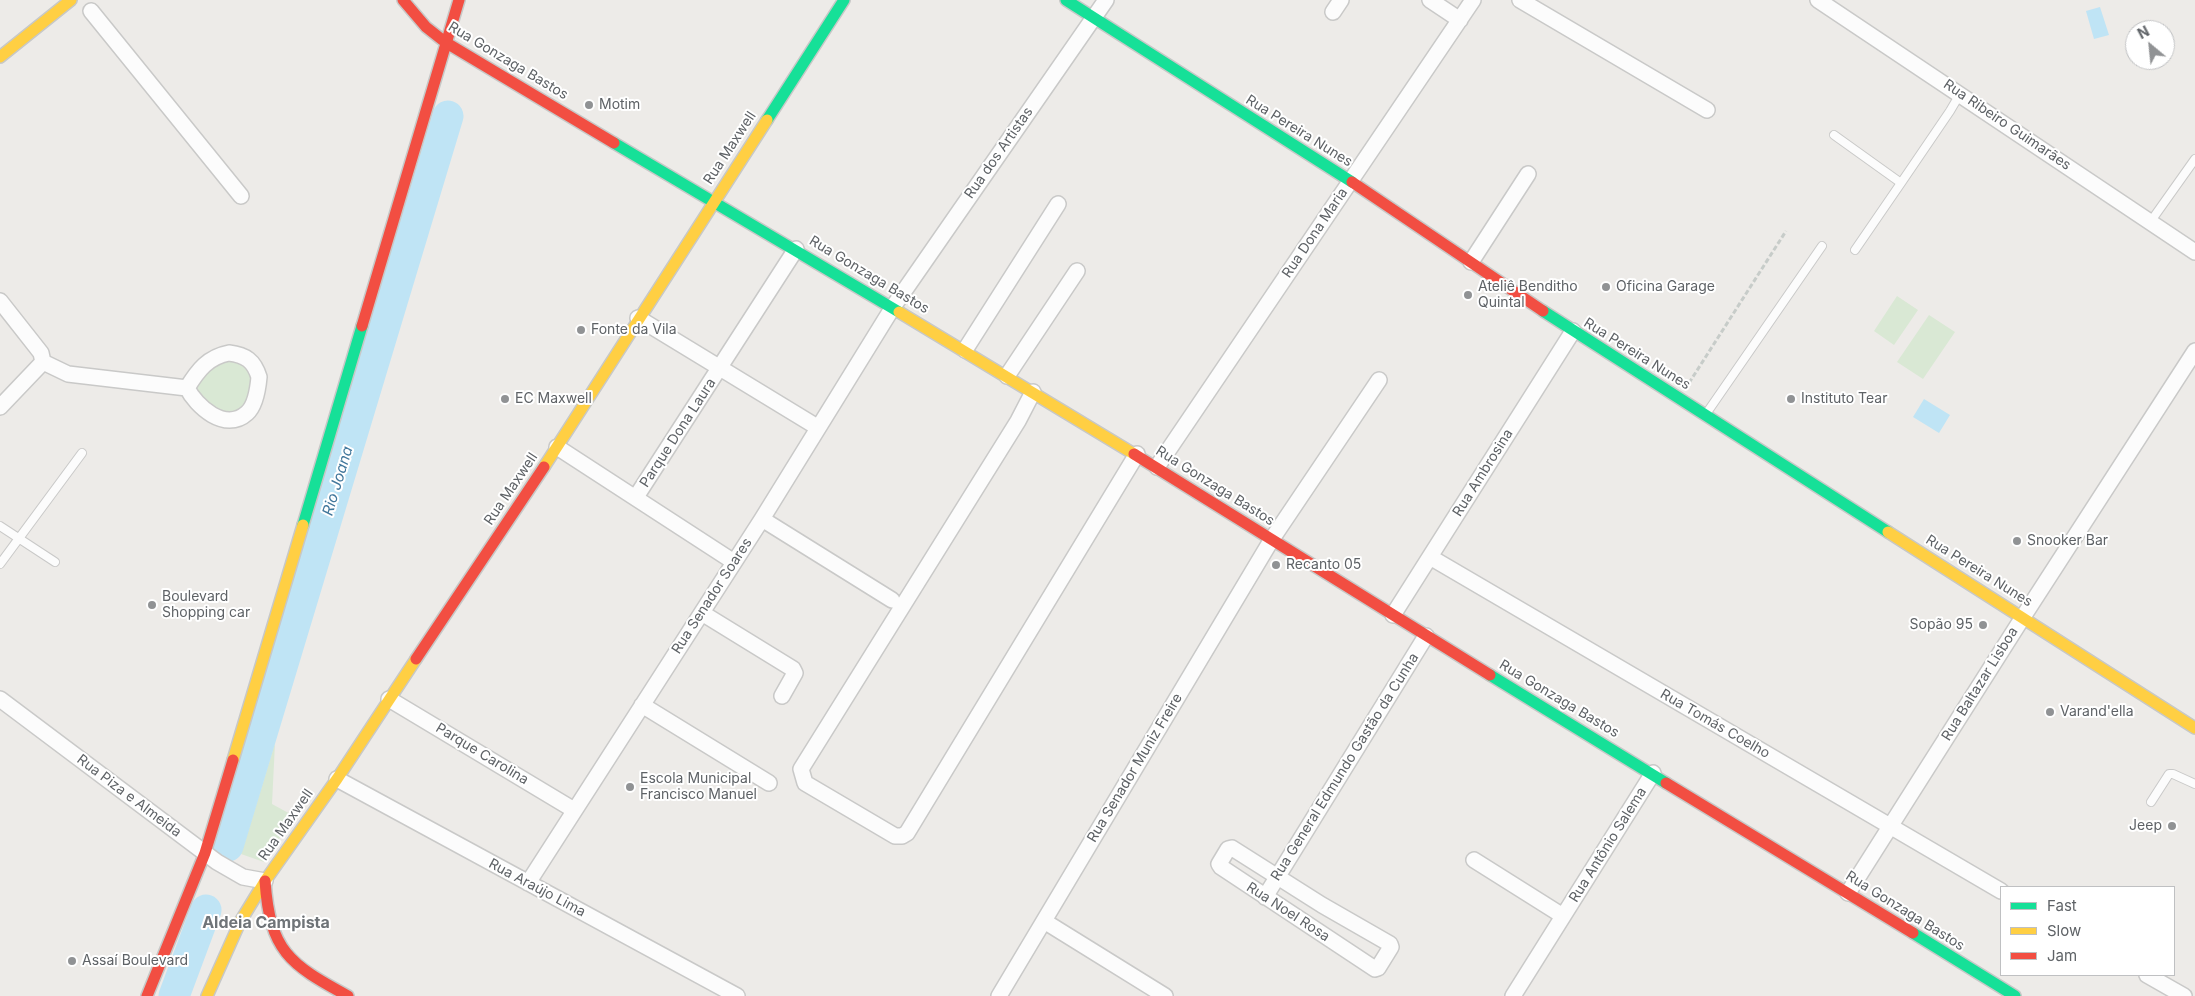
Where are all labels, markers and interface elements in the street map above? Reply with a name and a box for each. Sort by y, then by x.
street label: Rua Gonzaga Bastos [445,19,571,103]
north arrow [2125,20,2175,70]
text: N [2134,22,2152,42]
street label: Rua Ribeiro Guimarães [1940,76,2074,174]
street label: Rua Pereira Nunes [1243,91,1355,171]
place label: Motim [599,97,640,113]
marker: Motim [583,99,595,111]
street label: Rua dos Artistas [961,104,1037,202]
street label: Rua Maxwell [700,108,760,188]
street label: Rua Dona Maria [1279,185,1351,281]
street label: Rua Gonzaga Bastos [806,233,932,317]
place label: Ateliê Benditho Quintal [1478,279,1578,312]
place label: Oficina Garage [1616,279,1715,295]
marker: Oficina Garage [1600,281,1612,293]
marker: Ateliê Benditho Quintal [1462,289,1474,301]
street label: Rua Pereira Nunes [1581,314,1693,394]
place label: Fonte da Vila [591,322,677,338]
marker: Fonte da Vila [575,324,587,336]
street label: Parque Dona Laura [636,375,720,491]
place label: EC Maxwell [515,391,592,407]
place label: Instituto Tear [1801,391,1887,407]
marker: EC Maxwell [499,393,511,405]
marker: Instituto Tear [1785,393,1797,405]
street label: Rua Ambrosina [1449,426,1517,520]
street label: Rua Gonzaga Bastos [1153,443,1277,529]
water label: Rio Joana [319,444,357,518]
street label: Rua Maxwell [481,450,541,528]
street label: Rua Pereira Nunes [1923,531,2035,611]
place label: Snooker Bar [2027,533,2108,549]
street label: Rua Senador Soares [668,535,756,657]
marker: Snooker Bar [2011,535,2023,547]
place label: Recanto 05 [1286,557,1361,573]
marker: Recanto 05 [1270,559,1282,571]
place label: Boulevard Shopping car [162,589,250,622]
marker: Boulevard Shopping car [146,599,158,611]
place label: Sopão 95 [1910,617,1973,633]
marker: Sopão 95 [1977,619,1989,631]
street label: Rua Baltazar Lisboa [1938,624,2022,744]
street label: Rua General Edmundo Gastão da Cunha [1268,650,1422,884]
street label: Rua Gonzaga Bastos [1496,657,1622,741]
street label: Rua Tomás Coelho [1657,686,1773,762]
street label: Rua Senador Muniz Freire [1084,691,1186,845]
place label: Varand'ella [2060,704,2134,720]
marker: Varand'ella [2044,706,2056,718]
street label: Parque Carolina [433,720,531,788]
street label: Rua Piza e Almeida [73,751,185,841]
place label: Escola Municipal Francisco Manuel [640,771,757,804]
marker: Escola Municipal Francisco Manuel [624,781,636,793]
street label: Rua Antônio Salema [1566,784,1650,906]
street label: Rua Maxwell [255,786,317,864]
place label: Jeep [2129,818,2162,834]
marker: Jeep [2166,820,2178,832]
street label: Rua Araújo Lima [486,855,588,921]
street label: Rua Gonzaga Bastos [1843,868,1967,954]
street label: Rua Noel Rosa [1243,879,1333,945]
legend [2000,886,2175,976]
text: Fast [2047,896,2077,915]
district label: Aldeia Campista [202,913,330,933]
text: Slow [2047,921,2081,940]
text: Jam [2047,946,2077,965]
place label: Assaí Boulevard [82,953,188,969]
marker: Assaí Boulevard [66,955,78,967]

